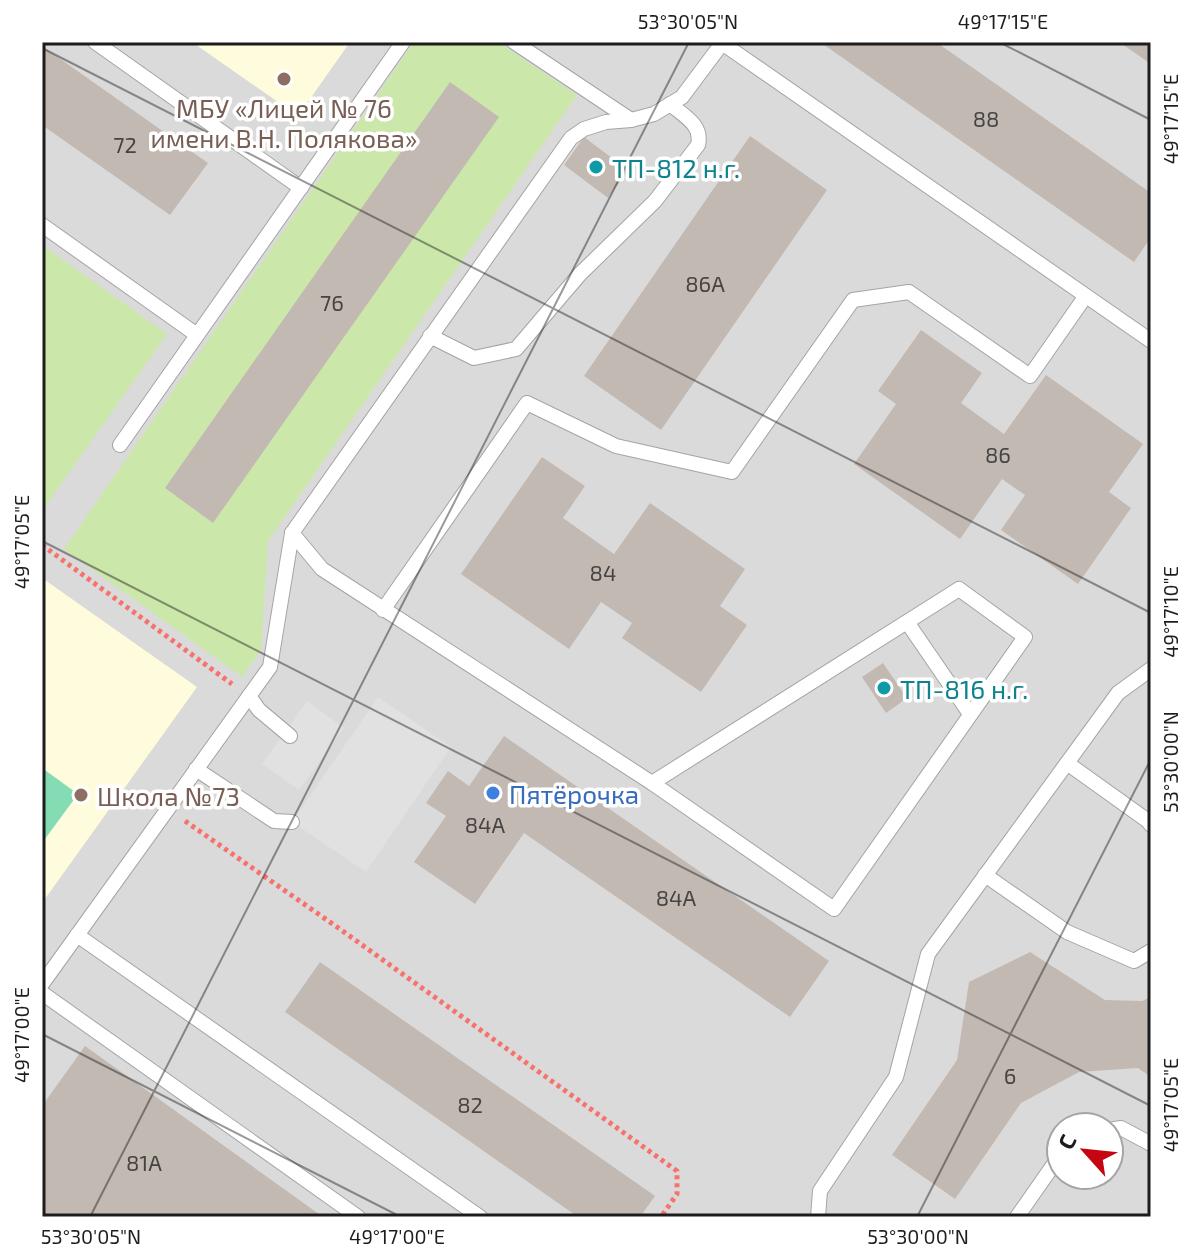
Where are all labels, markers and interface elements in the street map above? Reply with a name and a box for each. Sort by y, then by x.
text: 53°30'05"N [638,9,738,33]
text: 49°17'15"E [958,9,1048,33]
marker: МБУ «Лицей № 76 имени В.Н. Полякова» [275,70,293,88]
text: 49°17'15"E [1158,74,1182,164]
place label: МБУ «Лицей № 76 имени В.Н. Полякова» [151,92,417,153]
house number: 88 [973,105,999,131]
house number: 72 [113,131,137,157]
place label: ТП-812 н.г. [612,152,740,183]
marker: ТП-812 н.г. [587,158,605,176]
house number: 86А [685,270,725,296]
house number: 76 [320,289,344,315]
house number: 86 [985,441,1011,467]
text: 49°17'05"E [9,495,33,589]
house number: 84 [590,559,616,585]
text: 49°17'10"E [1158,566,1182,658]
place label: ТП-816 н.г. [900,673,1028,704]
marker: ТП-816 н.г. [875,679,893,697]
text: 53°30'00"N [1158,711,1182,813]
place label: Пятёрочка [509,778,639,809]
place label: Школа №73 [97,780,240,811]
marker: Пятёрочка [484,784,502,802]
marker: Школа №73 [72,786,90,804]
house number: 84А [465,811,506,837]
house number: 84А [656,884,697,910]
text: 49°17'00"E [9,987,33,1083]
text: 49°17'05"E [1158,1058,1182,1152]
house number: 6 [1004,1062,1016,1088]
house number: 82 [457,1091,483,1117]
north arrow [1045,1111,1125,1191]
text: С [1052,1130,1081,1153]
house number: 81А [126,1149,162,1175]
text: 53°30'05"N [41,1224,141,1248]
text: 49°17'00"E [349,1224,445,1248]
text: 53°30'00"N [867,1224,969,1248]

